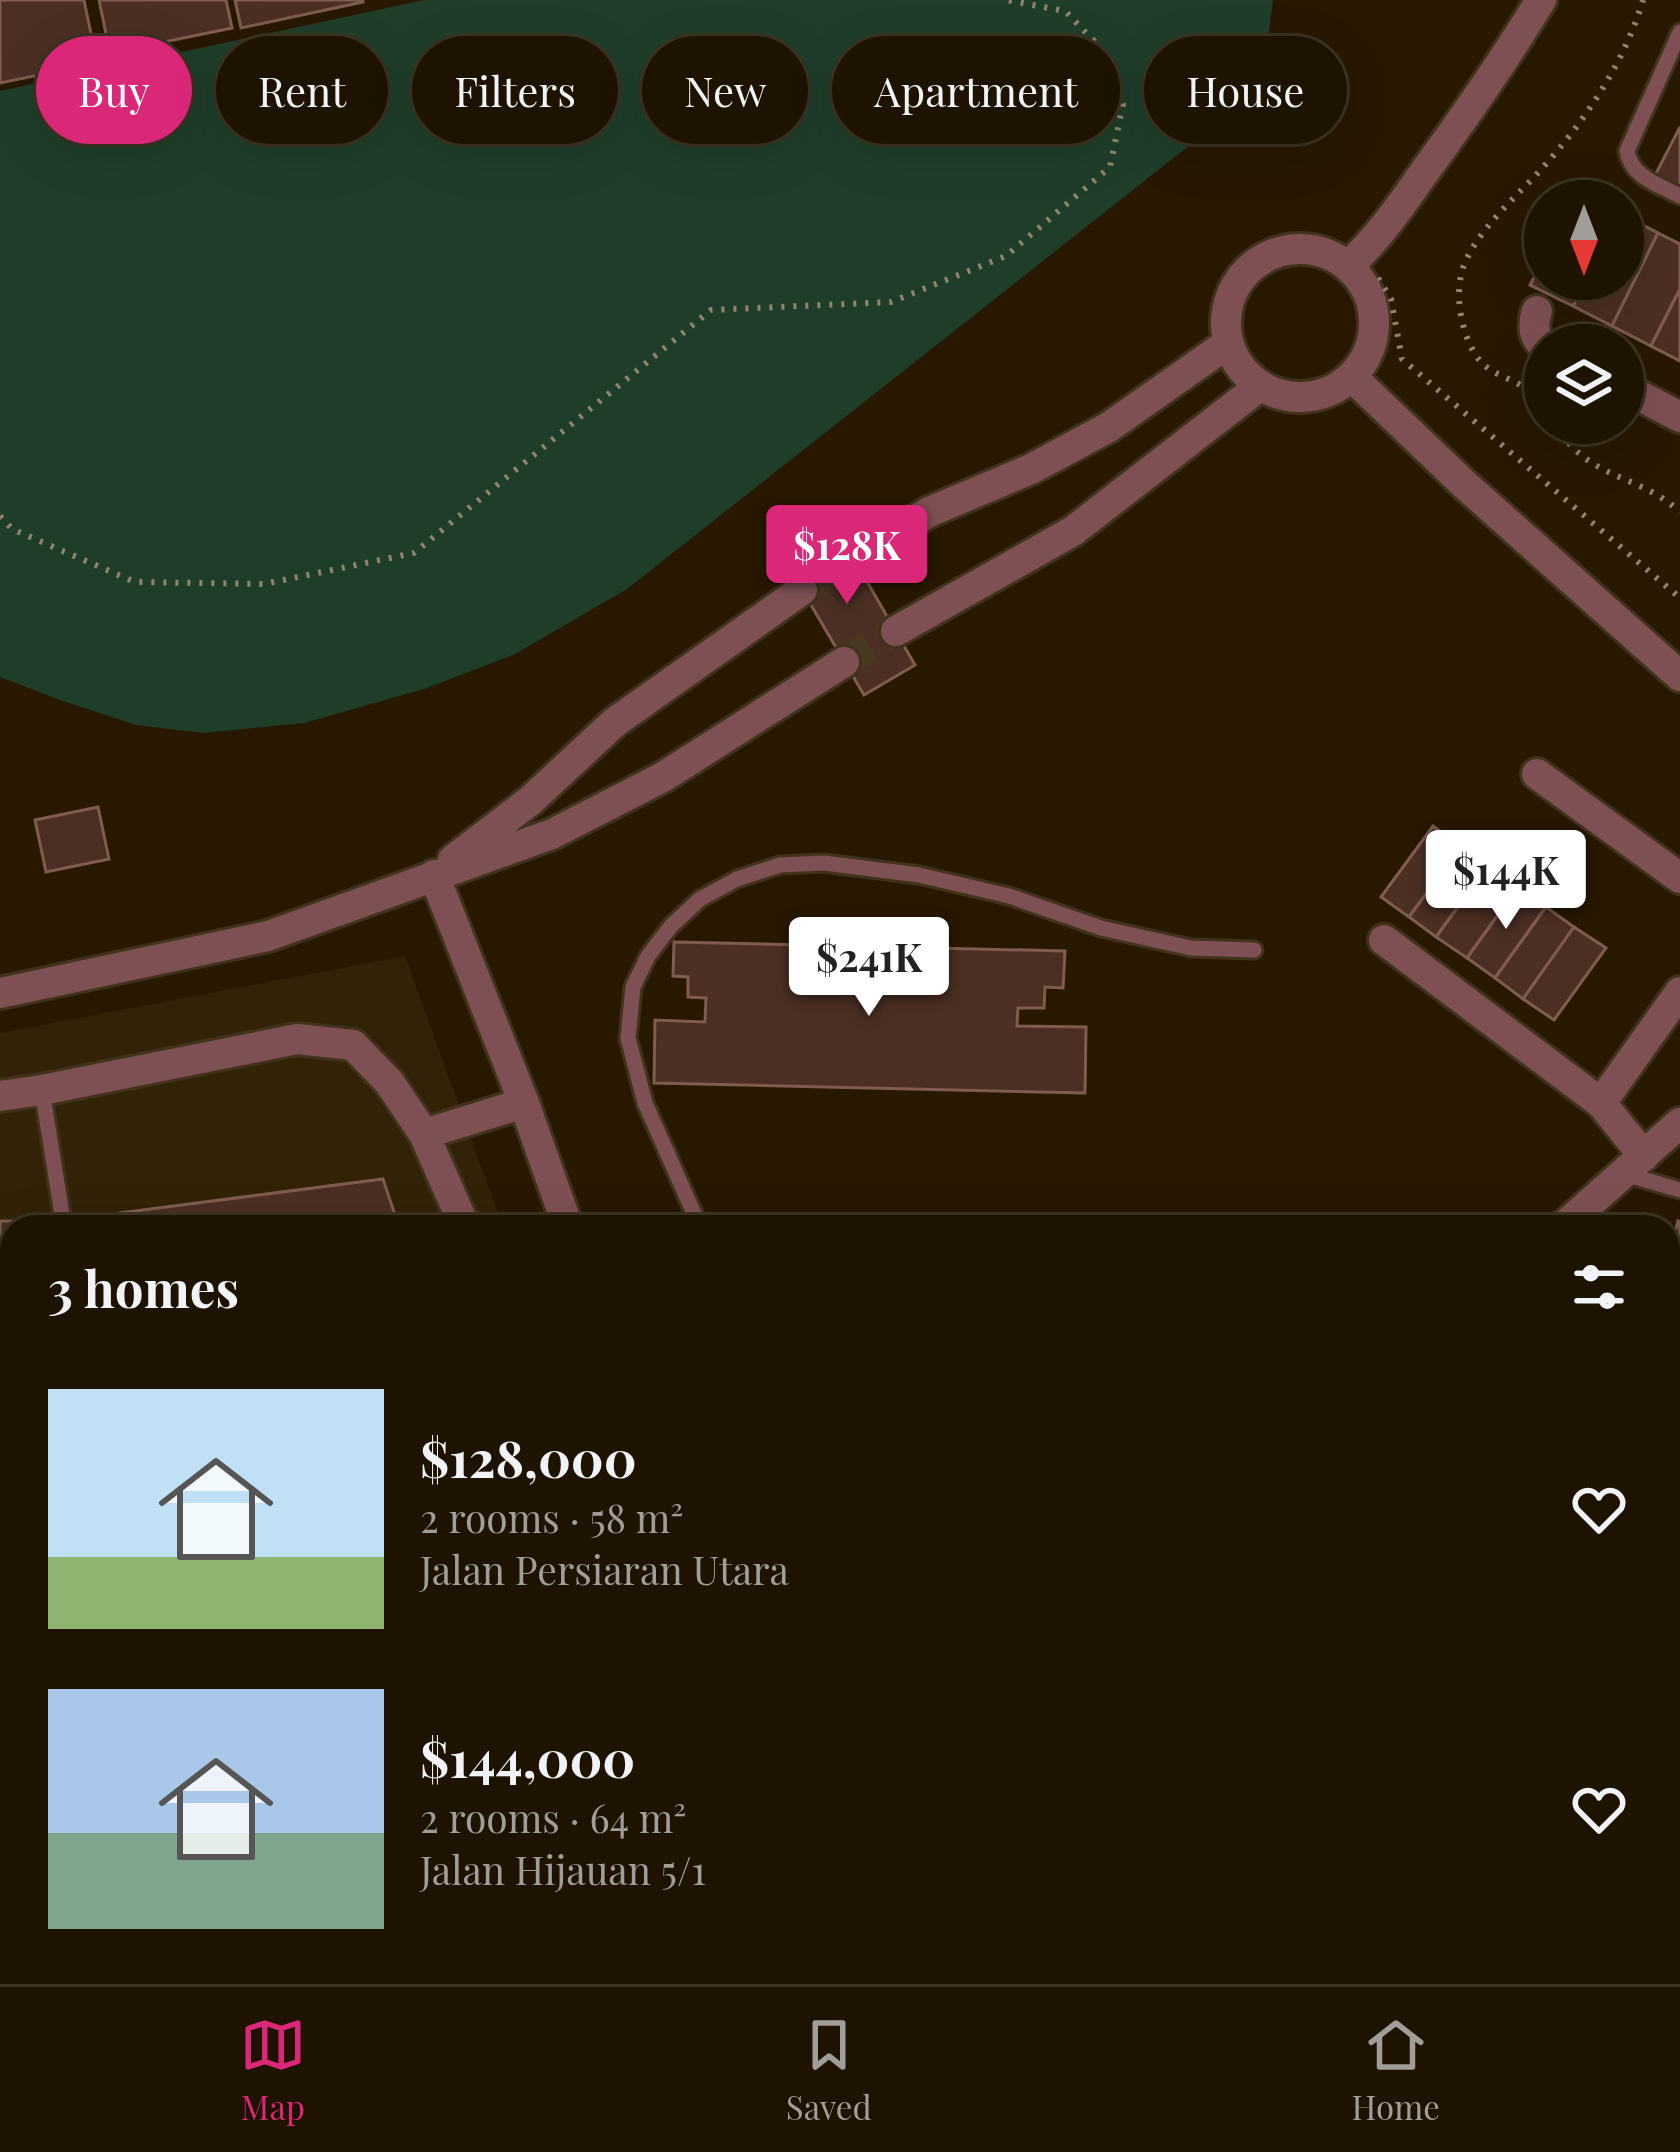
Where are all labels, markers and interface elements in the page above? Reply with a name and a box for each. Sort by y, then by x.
chip: Buy [36,36,192,144]
chip: Rent [216,36,388,144]
chip: Filters [412,36,618,144]
chip: New [642,36,808,144]
chip: Apartment [832,36,1120,144]
chip: House [1144,36,1347,144]
north arrow [1524,180,1644,300]
map controls [1524,180,1644,444]
button: layers [1524,324,1644,444]
pin: $128K [763,505,931,607]
text: $128K [793,518,901,570]
pin: $144K [1422,830,1590,932]
text: $144K [1453,843,1559,895]
pin: $241K [785,917,953,1019]
text: $241K [816,930,922,982]
text: 3 homes [48,1253,239,1321]
icon: filters [1566,1254,1632,1320]
text: $128,000 [420,1423,637,1491]
icon: home [144,1437,288,1581]
icon: heart [1566,1476,1632,1542]
text: 2 rooms · 58 m² [420,1491,683,1543]
text: Jalan Persiaran Utara [420,1543,789,1595]
text: $144,000 [420,1723,635,1791]
icon: home [144,1737,288,1881]
icon: heart [1566,1776,1632,1842]
text: 2 rooms · 64 m² [420,1791,686,1843]
text: Jalan Hijauan 5/1 [420,1843,706,1895]
tab: Map [240,2012,306,2128]
tab: Saved [786,2012,872,2128]
tab: Home [1352,2012,1440,2128]

